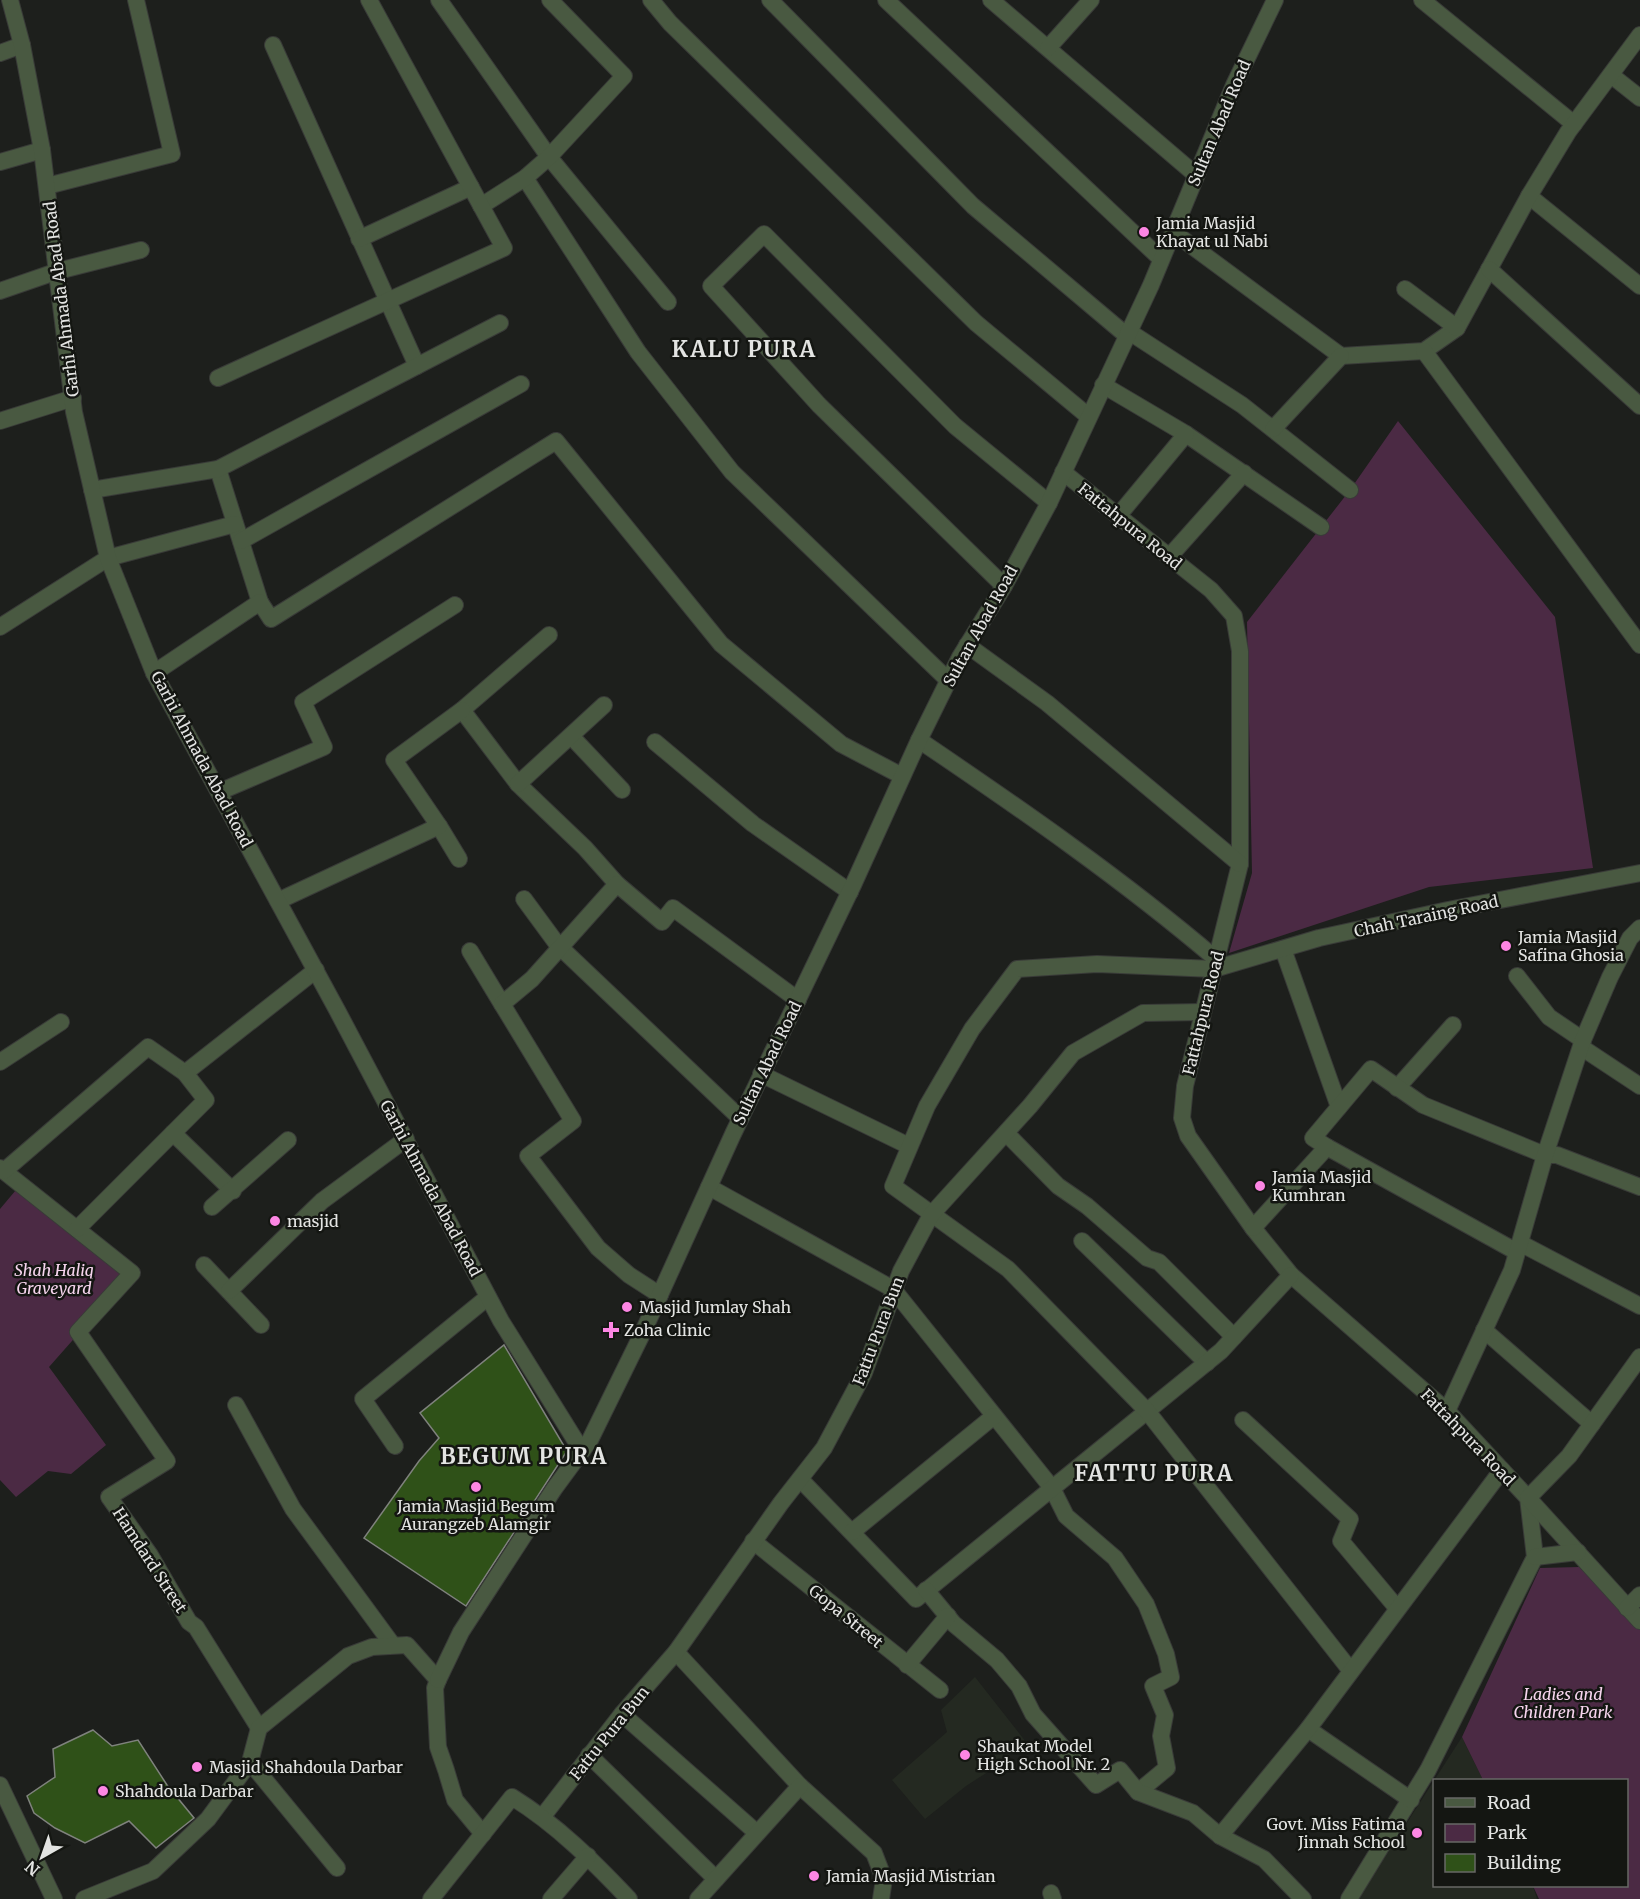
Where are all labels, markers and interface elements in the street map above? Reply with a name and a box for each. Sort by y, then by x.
street label: Sultan Abad Road [1183,57,1255,189]
street label: Garhi Ahmada Abad Road [39,200,83,398]
place label: Jamia Masjid Khayat ul Nabi [1155,213,1268,251]
marker: Jamia Masjid Khayat ul Nabi [1137,225,1151,239]
district label: KALU PURA [672,335,816,363]
street label: Fattahpura Road [1074,478,1186,574]
street label: Sultan Abad Road [938,562,1022,690]
street label: Garhi Ahmada Abad Road [147,667,257,851]
street label: Chah Taraing Road [1352,891,1500,941]
place label: Jamia Masjid Safina Ghosia [1517,927,1624,965]
marker: Jamia Masjid Safina Ghosia [1499,939,1513,953]
street label: Fattahpura Road [1178,949,1228,1077]
street label: Sultan Abad Road [728,998,806,1128]
street label: Garhi Ahmada Abad Road [376,1096,486,1280]
place label: Jamia Masjid Kumhran [1271,1167,1371,1205]
marker: Jamia Masjid Kumhran [1253,1179,1267,1193]
place label: masjid [287,1211,339,1231]
marker: masjid [268,1214,282,1228]
park label: Shah Haliq Graveyard [14,1260,94,1298]
street label: Fattu Pura Bun [848,1273,908,1388]
place label: Masjid Jumlay Shah [639,1297,791,1317]
marker: Masjid Jumlay Shah [620,1300,634,1314]
place label: Zoha Clinic [624,1320,711,1340]
marker: Zoha Clinic [602,1321,620,1339]
street label: Fattahpura Road [1417,1384,1520,1490]
district label: BEGUM PURA [440,1442,608,1470]
district label: FATTU PURA [1074,1459,1234,1487]
marker: Jamia Masjid Begum Aurangzeb Alamgir [469,1480,483,1494]
place label: Jamia Masjid Begum Aurangzeb Alamgir [396,1496,555,1534]
street label: Hamdard Street [109,1504,192,1617]
street label: Gopa Street [805,1580,888,1652]
street label: Fattu Pura Bun [565,1682,653,1784]
park label: Ladies and Children Park [1513,1684,1613,1722]
place label: Shaukat Model High School Nr. 2 [977,1736,1110,1774]
marker: Shaukat Model High School Nr. 2 [958,1748,972,1762]
place label: Masjid Shahdoula Darbar [209,1757,403,1777]
marker: Masjid Shahdoula Darbar [190,1760,204,1774]
legend [1433,1779,1628,1887]
place label: Shahdoula Darbar [115,1781,254,1801]
marker: Shahdoula Darbar [96,1784,110,1798]
text: Road [1487,1791,1531,1814]
place label: Govt. Miss Fatima Jinnah School [1266,1814,1405,1852]
text: Park [1487,1821,1528,1844]
marker: Govt. Miss Fatima Jinnah School [1410,1826,1424,1840]
north arrow [12,1827,72,1887]
text: Building [1487,1851,1561,1874]
text: N [21,1857,44,1880]
place label: Jamia Masjid Mistrian [825,1866,996,1886]
marker: Jamia Masjid Mistrian [807,1869,821,1883]

